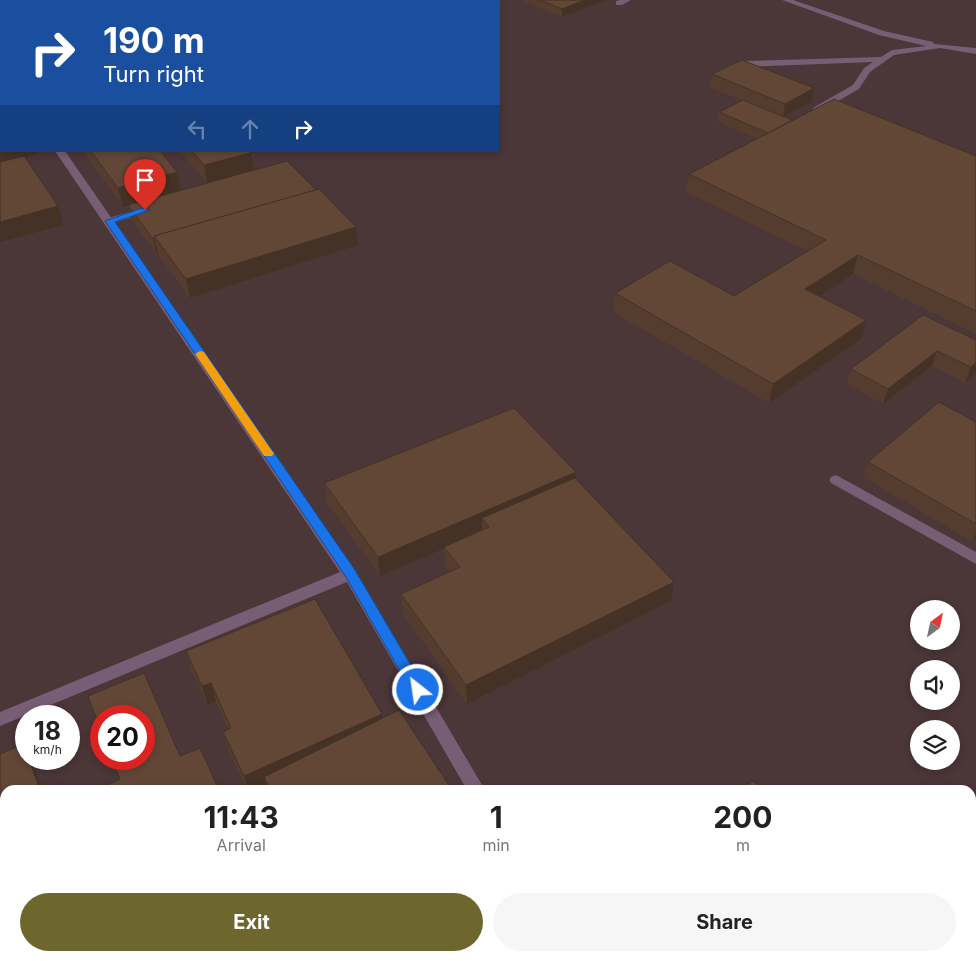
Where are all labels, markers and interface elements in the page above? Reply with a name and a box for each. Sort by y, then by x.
text: 190 m [103,19,205,61]
icon: right [20,20,85,85]
text: Turn right [103,61,204,87]
icon: left [183,115,211,143]
icon: ahead [236,115,264,143]
icon: right [289,115,317,143]
pin [124,159,166,210]
icon: arrive [131,166,159,194]
north arrow [910,600,960,650]
map controls [910,600,960,770]
button: sound [910,660,960,710]
position arrow [391,663,443,715]
speed limit sign: 20 [90,705,155,770]
text: 18 [34,716,61,746]
button: layers [910,720,960,770]
text: km/h [33,742,62,757]
text: 11:43 [203,799,279,835]
text: 1 [490,799,503,835]
text: 200 [713,799,773,835]
text: Arrival [217,835,266,855]
text: min [482,835,510,855]
text: m [736,835,750,855]
button: Exit [20,893,483,951]
button: Share [493,893,956,951]

